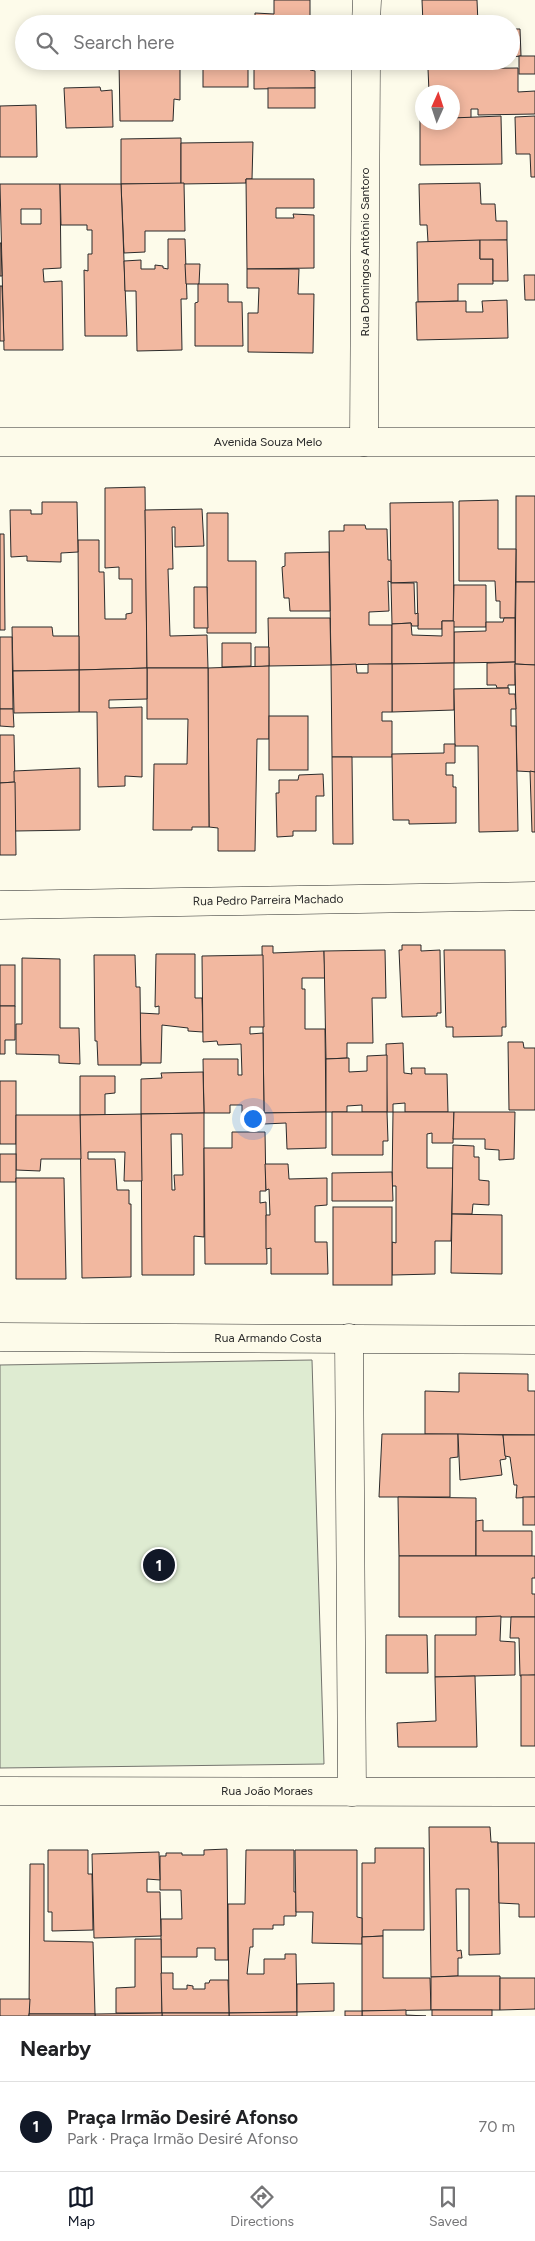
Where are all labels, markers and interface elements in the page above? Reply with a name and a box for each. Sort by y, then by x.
search box [15,15,520,70]
icon: search [33,29,61,57]
text: Search here [73,31,175,54]
north arrow [415,85,460,130]
street label: Rua Domingos Antônio Santoro [358,167,372,337]
street label: Avenida Souza Melo [214,435,322,449]
street label: Rua Pedro Parreira Machado [192,892,344,908]
your location [240,1106,266,1132]
street label: Rua Armando Costa [214,1331,322,1345]
pin: 1 [143,1546,175,1584]
street label: Rua João Moraes [221,1784,313,1798]
text: Nearby [20,2036,91,2061]
text: Praça Irmão Desiré Afonso [67,2106,298,2129]
text: 1 [33,2117,39,2136]
text: 70 m [479,2117,515,2136]
text: Park · Praça Irmão Desiré Afonso [67,2129,298,2148]
tab: Map [67,2183,95,2230]
tab: Directions [230,2183,294,2230]
tab: Saved [429,2183,468,2230]

